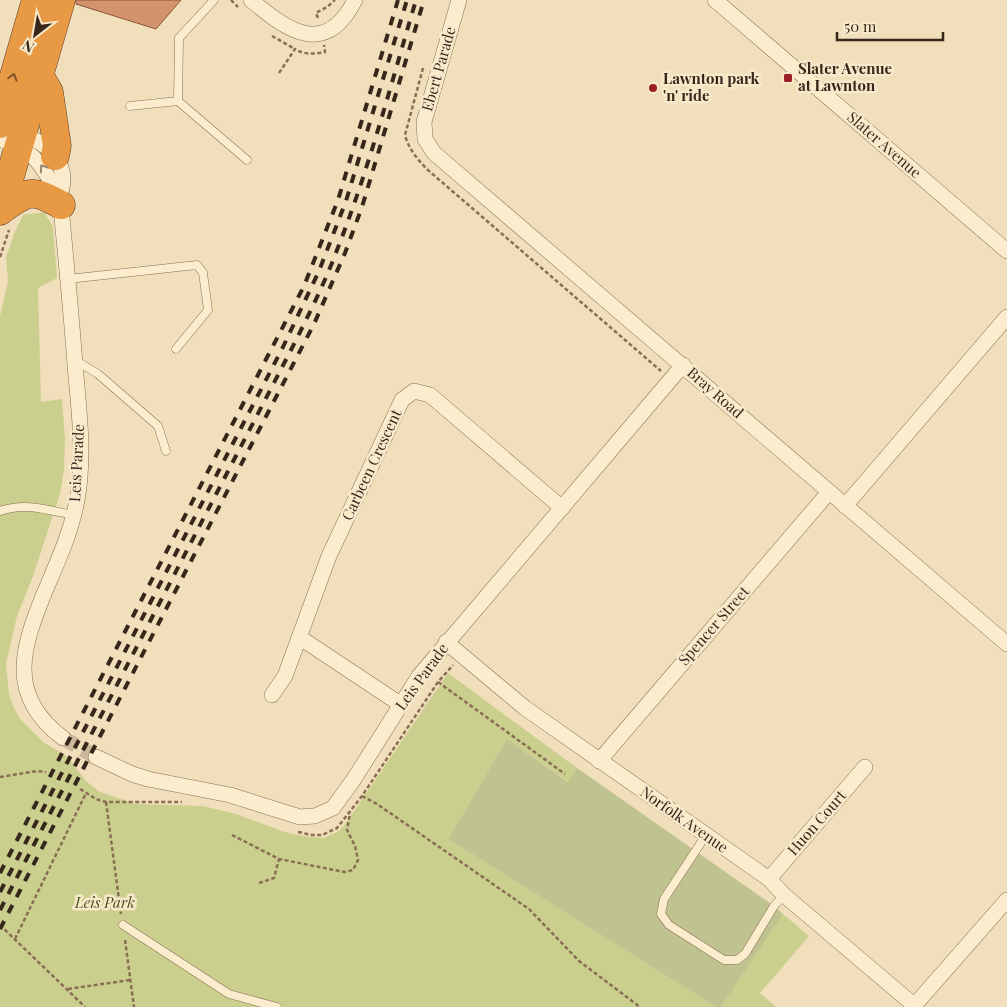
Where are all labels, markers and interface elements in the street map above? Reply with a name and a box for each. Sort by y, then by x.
north arrow [10,10,60,60]
scale bar [837,10,943,42]
text: 50 m [844,16,877,36]
street label: Ebert Parade [416,24,460,113]
text: N [19,36,37,57]
place label: Slater Avenue at Lawnton [798,58,893,95]
place label: Lawnton park 'n' ride [663,68,760,105]
marker: Slater Avenue at Lawnton [782,72,794,84]
one-way arrow [8,74,18,82]
marker: Lawnton park 'n' ride [647,82,659,94]
street label: Slater Avenue [843,107,926,182]
one-way arrow [40,164,49,174]
street label: Bray Road [683,362,748,422]
street label: Carbeen Crescent [337,405,406,523]
street label: Leis Parade [64,424,88,502]
street label: Spencer Street [673,581,754,669]
street label: Leis Parade [390,639,452,714]
street label: Norfolk Avenue [637,781,733,857]
street label: Huon Court [782,785,851,859]
park label: Leis Park [74,892,135,912]

